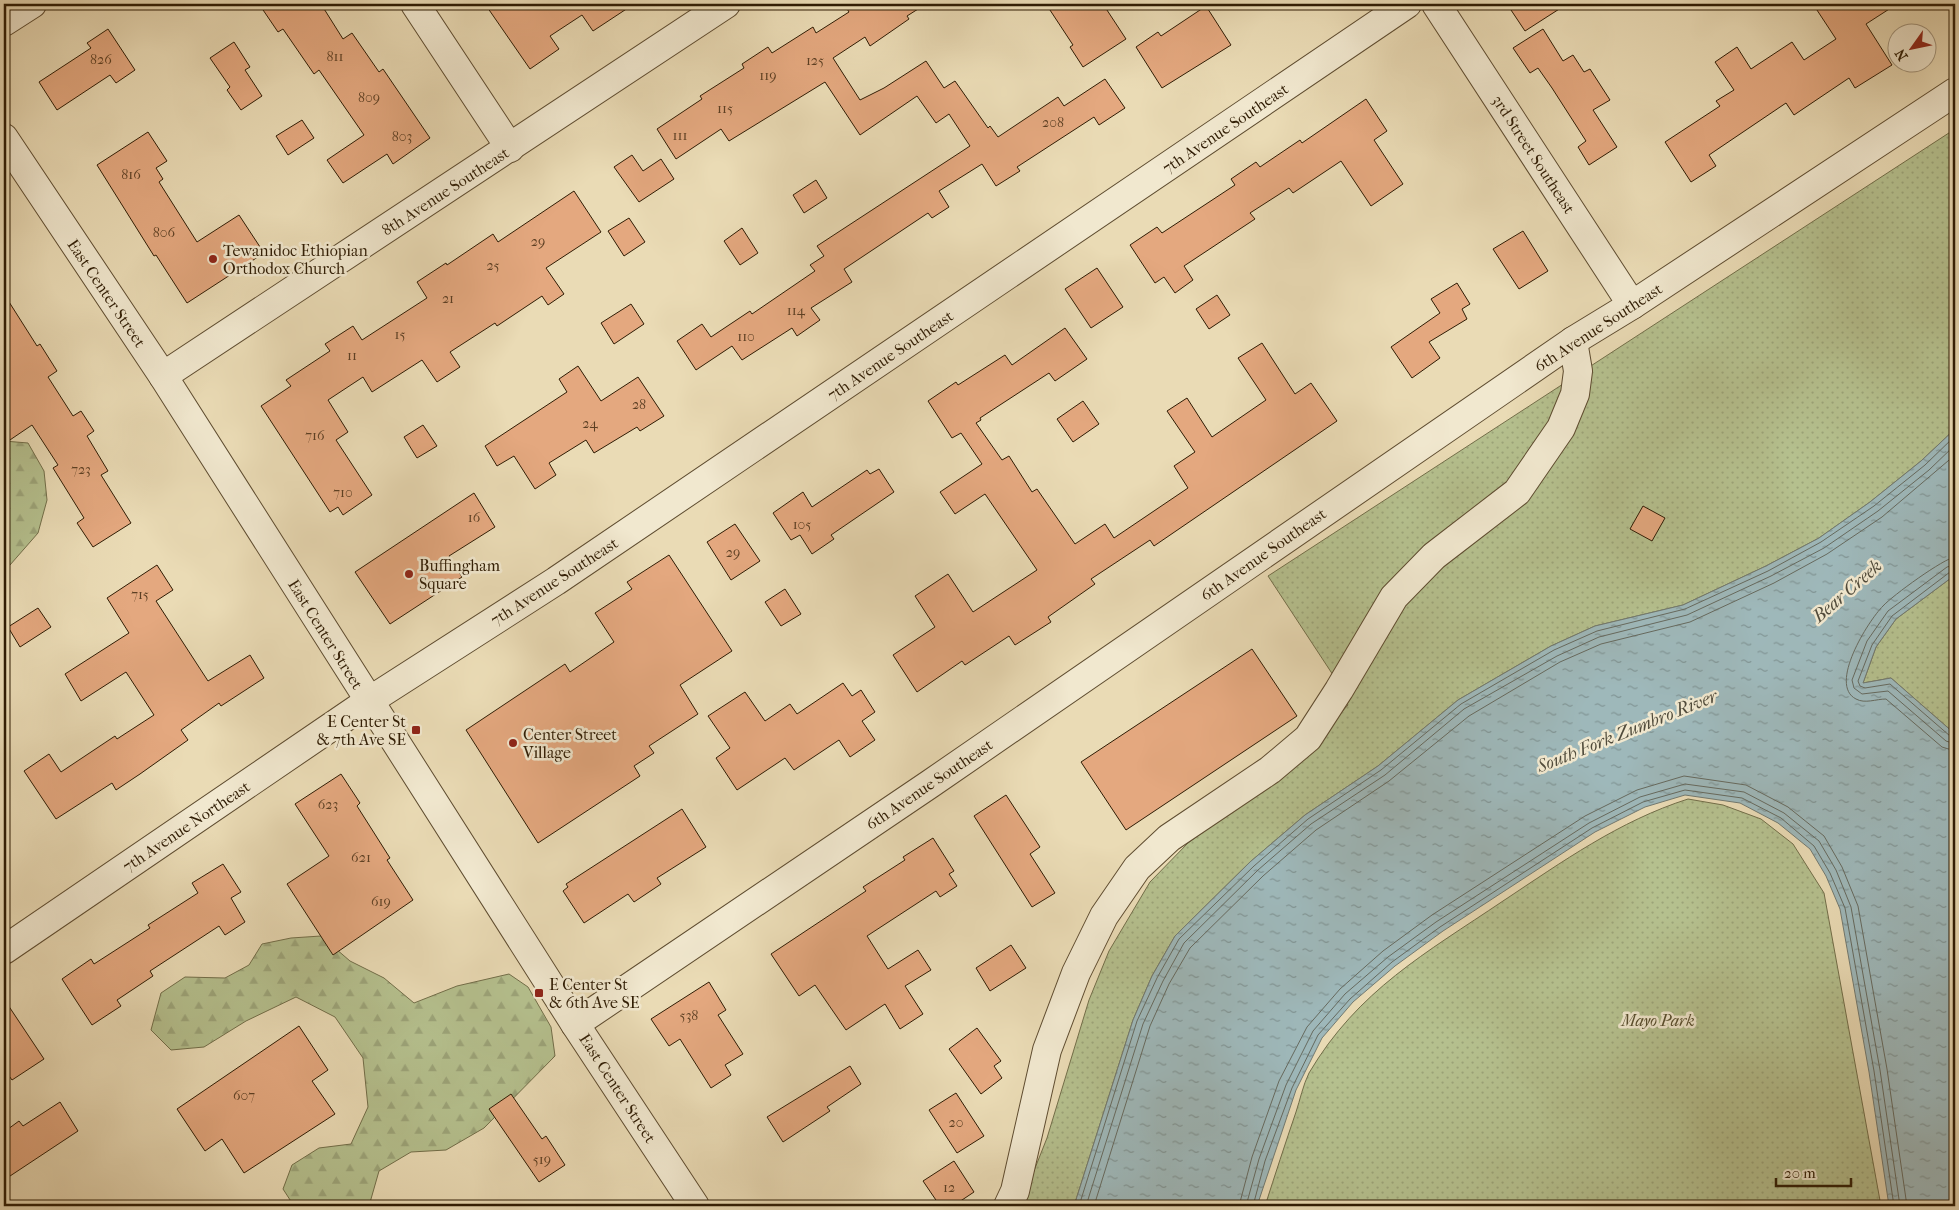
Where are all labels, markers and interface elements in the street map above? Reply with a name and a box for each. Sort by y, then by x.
north arrow [1886,22,1936,72]
text: N [1891,45,1912,64]
house number: 811 [326,48,344,65]
house number: 826 [90,51,112,68]
house number: 125 [806,52,824,69]
house number: 119 [759,67,777,84]
street label: 7th Avenue Southeast [1159,79,1292,178]
house number: 809 [358,89,380,106]
street label: 3rd Street Southeast [1488,91,1579,217]
house number: 115 [717,100,733,117]
house number: 208 [1042,114,1064,131]
house number: 111 [673,127,688,144]
house number: 803 [392,128,412,145]
street label: 8th Avenue Southeast [378,143,513,240]
house number: 816 [121,166,141,183]
house number: 806 [153,224,176,241]
house number: 29 [531,233,545,250]
street label: East Center Street [63,236,150,351]
place label: Tewanidoc Ethiopian Orthodox Church [223,241,368,278]
marker: Tewanidoc Ethiopian Orthodox Church [207,253,219,265]
house number: 25 [486,257,500,274]
street label: 6th Avenue Southeast [1531,279,1666,376]
house number: 21 [442,290,454,307]
house number: 114 [787,302,806,319]
street label: 7th Avenue Southeast [824,306,957,405]
house number: 15 [395,326,406,343]
house number: 110 [737,328,755,345]
house number: 11 [347,347,357,364]
house number: 28 [632,396,646,413]
house number: 24 [582,415,598,432]
house number: 716 [305,427,325,444]
house number: 723 [71,461,91,478]
house number: 710 [333,484,353,501]
street label: 6th Avenue Southeast [1197,504,1330,605]
house number: 16 [468,509,481,526]
house number: 105 [793,516,811,533]
street label: 7th Avenue Southeast [487,533,622,630]
house number: 29 [726,544,740,561]
place label: Buffingham Square [419,556,501,593]
water label: Bear Creek [1808,556,1886,628]
marker: Buffingham Square [403,568,415,580]
street label: East Center Street [284,576,367,693]
house number: 715 [131,586,149,603]
water label: South Fork Zumbro River [1533,685,1722,778]
place label: E Center St & 7th Ave SE [316,712,406,749]
marker: E Center St & 7th Ave SE [410,724,422,736]
place label: Center Street Village [522,725,617,762]
street label: 6th Avenue Southeast [862,735,996,834]
marker: Center Street Village [507,737,519,749]
street label: 7th Avenue Northeast [119,777,254,876]
house number: 623 [318,796,338,813]
house number: 621 [351,849,371,866]
house number: 619 [371,893,391,910]
place label: E Center St & 6th Ave SE [549,975,640,1012]
marker: E Center St & 6th Ave SE [533,987,545,999]
house number: 538 [680,1007,698,1024]
park label: Mayo Park [1620,1011,1695,1030]
street label: East Center Street [575,1030,660,1147]
house number: 607 [233,1087,255,1104]
house number: 20 [949,1114,963,1131]
house number: 519 [533,1151,551,1168]
scale bar [1776,1155,1852,1187]
text: 20 m [1784,1164,1816,1182]
house number: 12 [943,1179,955,1196]

